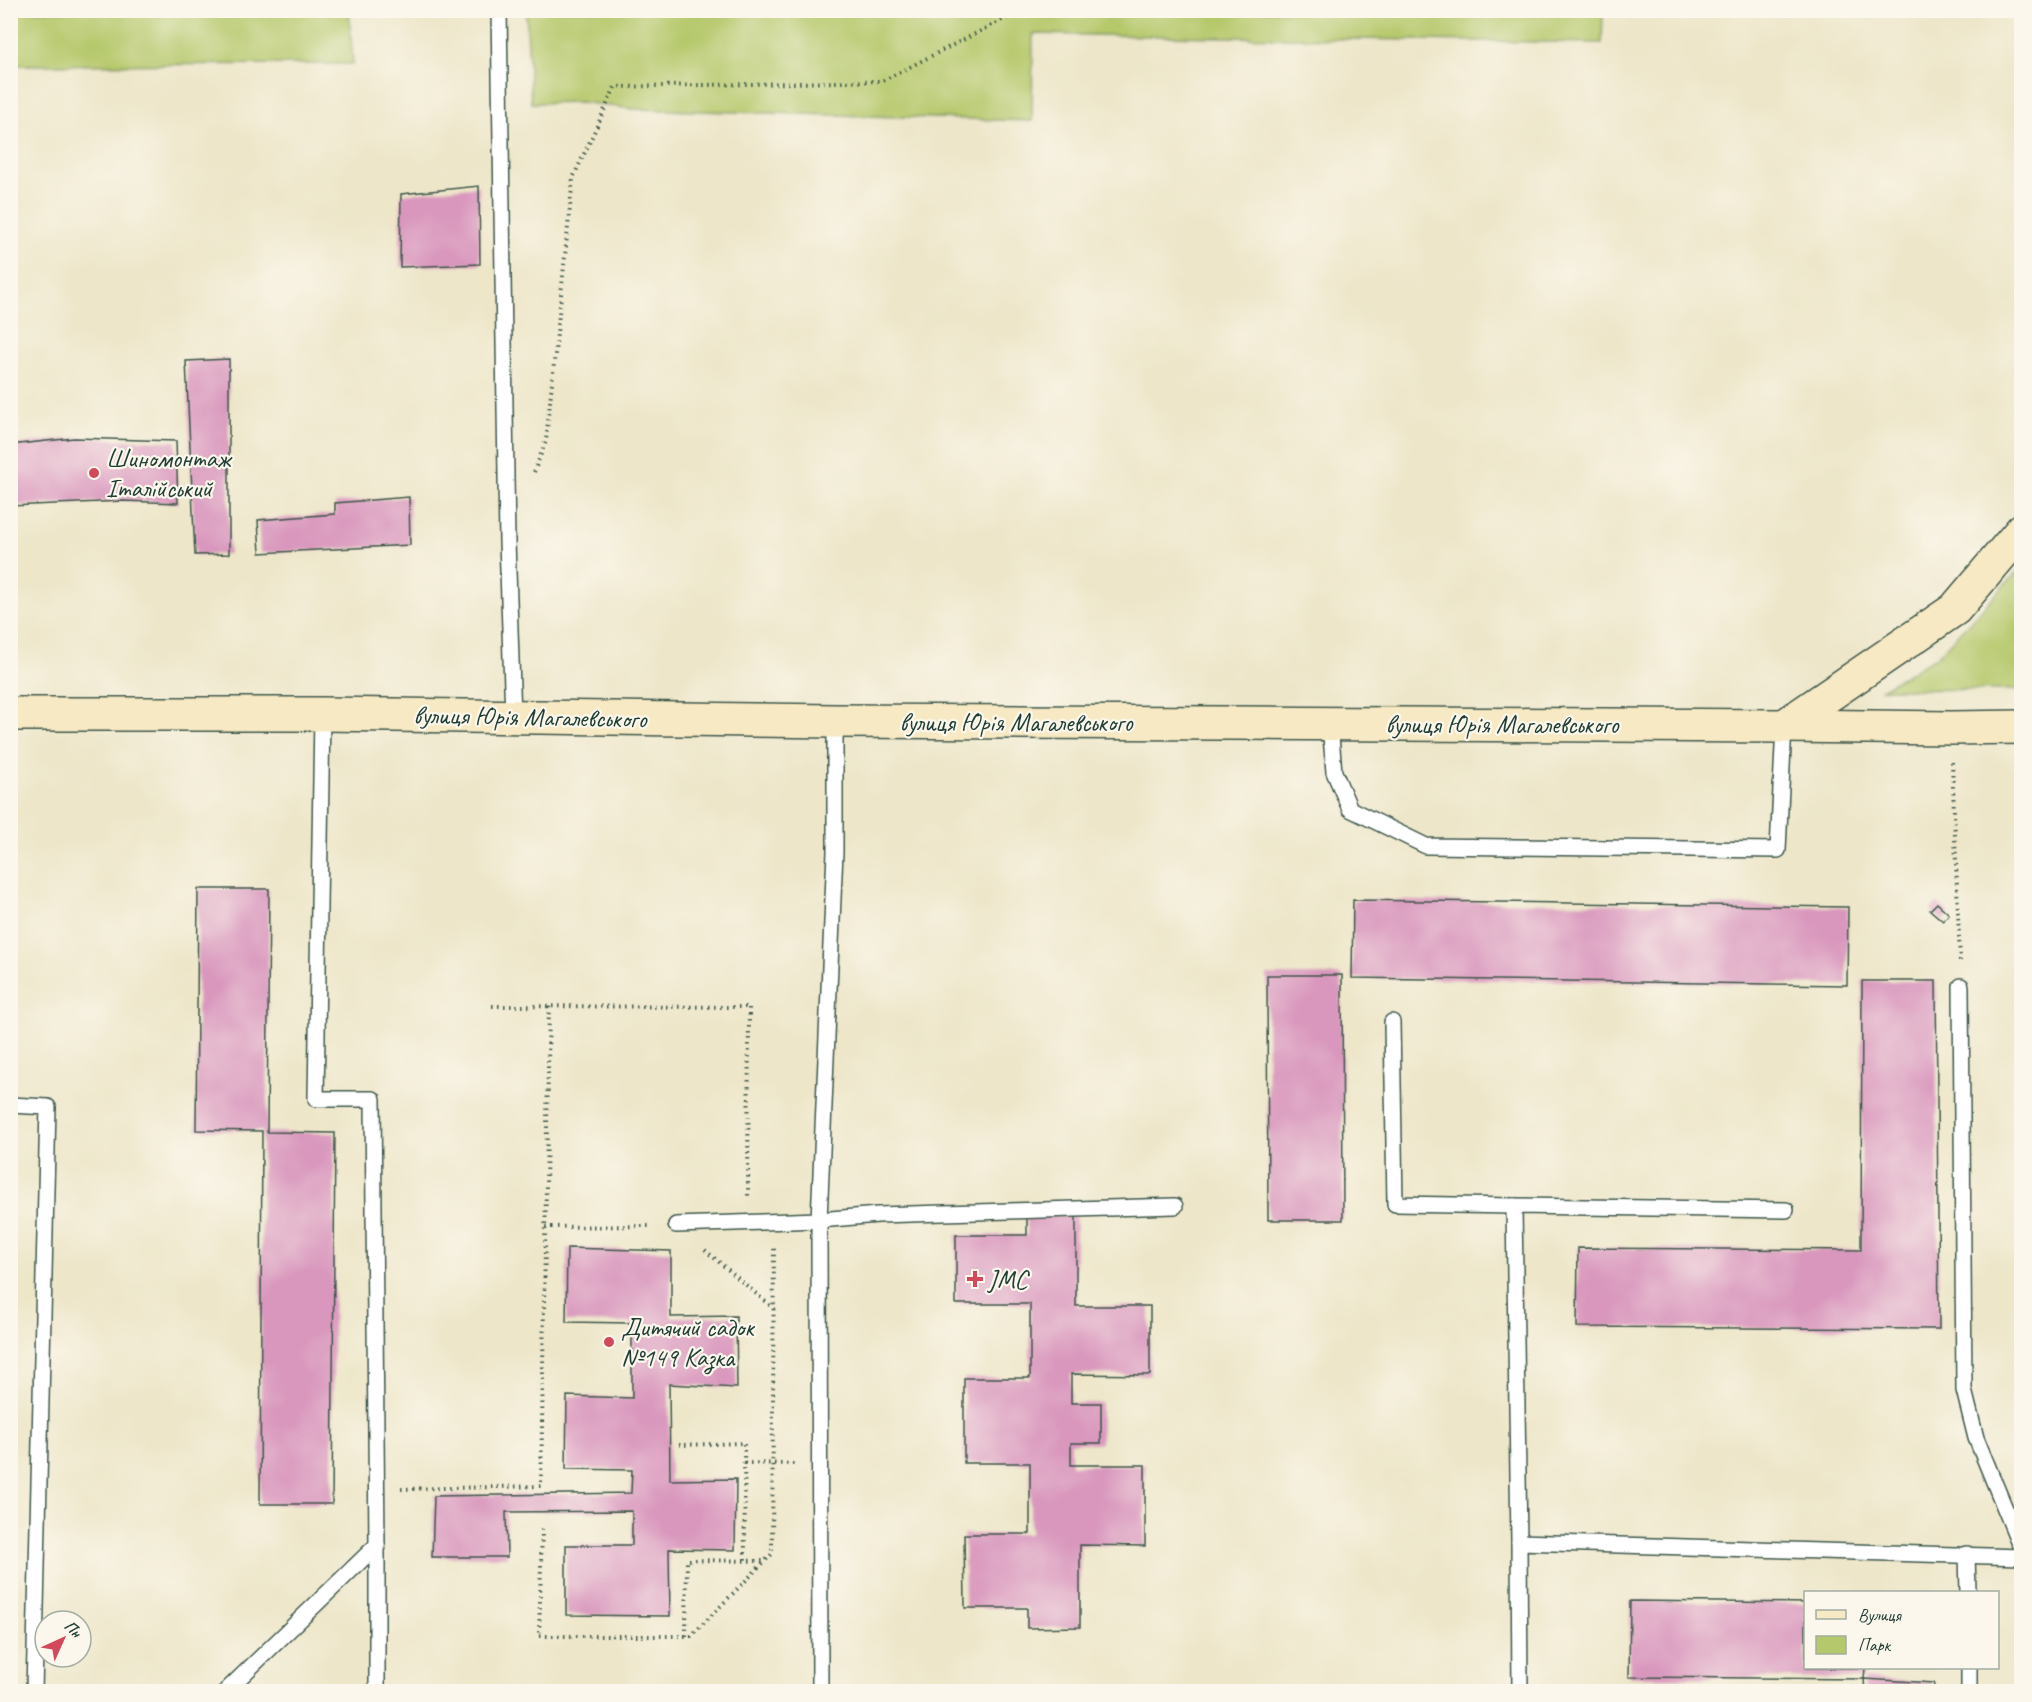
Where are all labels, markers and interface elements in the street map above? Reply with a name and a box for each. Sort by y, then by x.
place label: Шиномонтаж Італійський [106,442,233,505]
marker: Шиномонтаж Італійський [87,466,101,480]
street label: вулиця Юрія Магалевського [413,698,649,736]
street label: вулиця Юрія Магалевського [900,706,1134,739]
street label: вулиця Юрія Магалевського [1386,708,1620,741]
place label: JMC [986,1263,1031,1296]
marker: JMC [966,1270,984,1288]
place label: Дитячий садок №149 Казка [621,1311,755,1375]
marker: Дитячий садок №149 Казка [602,1335,616,1349]
legend [1804,1591,1999,1669]
text: Вулиця [1858,1604,1902,1626]
north arrow [33,1609,93,1669]
text: Пн [60,1616,87,1643]
text: Парк [1858,1634,1892,1656]

